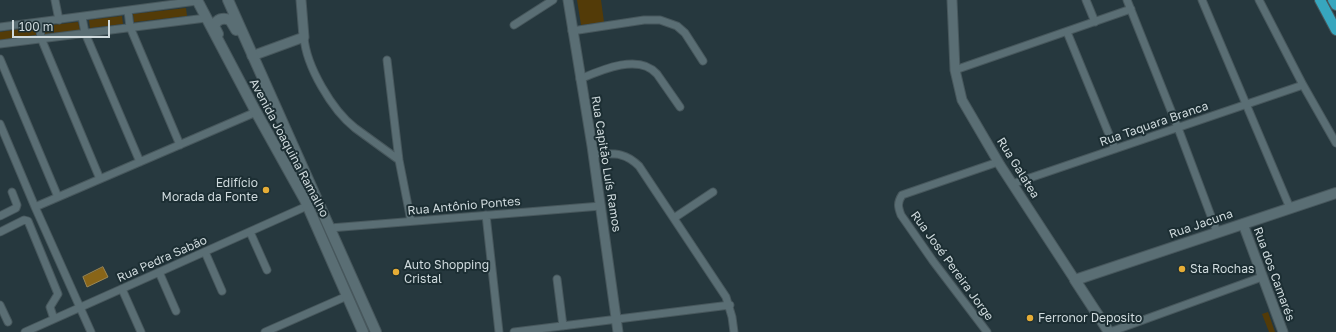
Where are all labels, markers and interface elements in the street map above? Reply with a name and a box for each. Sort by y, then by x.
scale bar [14,12,112,38]
text: 100 m [19,19,53,34]
street label: Avenida Joaquina Ramalho [246,76,332,220]
street label: Rua Capitão Luís Ramos [588,95,624,233]
street label: Rua Taquara Branca [1098,99,1210,149]
street label: Rua Galatea [994,135,1042,201]
place label: Edifício Morada da Fonte [162,176,258,204]
marker: Edifício Morada da Fonte [261,185,271,195]
street label: Rua Antônio Pontes [407,194,521,218]
street label: Rua Jacuna [1167,206,1235,242]
street label: Rua José Pereira Jorge [907,209,997,323]
street label: Rua dos Camarés [1250,225,1298,323]
street label: Rua Pedra Sabão [115,233,209,285]
place label: Auto Shopping Cristal [404,258,489,286]
place label: Sta Rochas [1190,262,1254,276]
marker: Sta Rochas [1177,264,1187,274]
marker: Auto Shopping Cristal [391,267,401,277]
place label: Ferronor Deposito [1038,311,1142,325]
marker: Ferronor Deposito [1025,313,1035,323]

